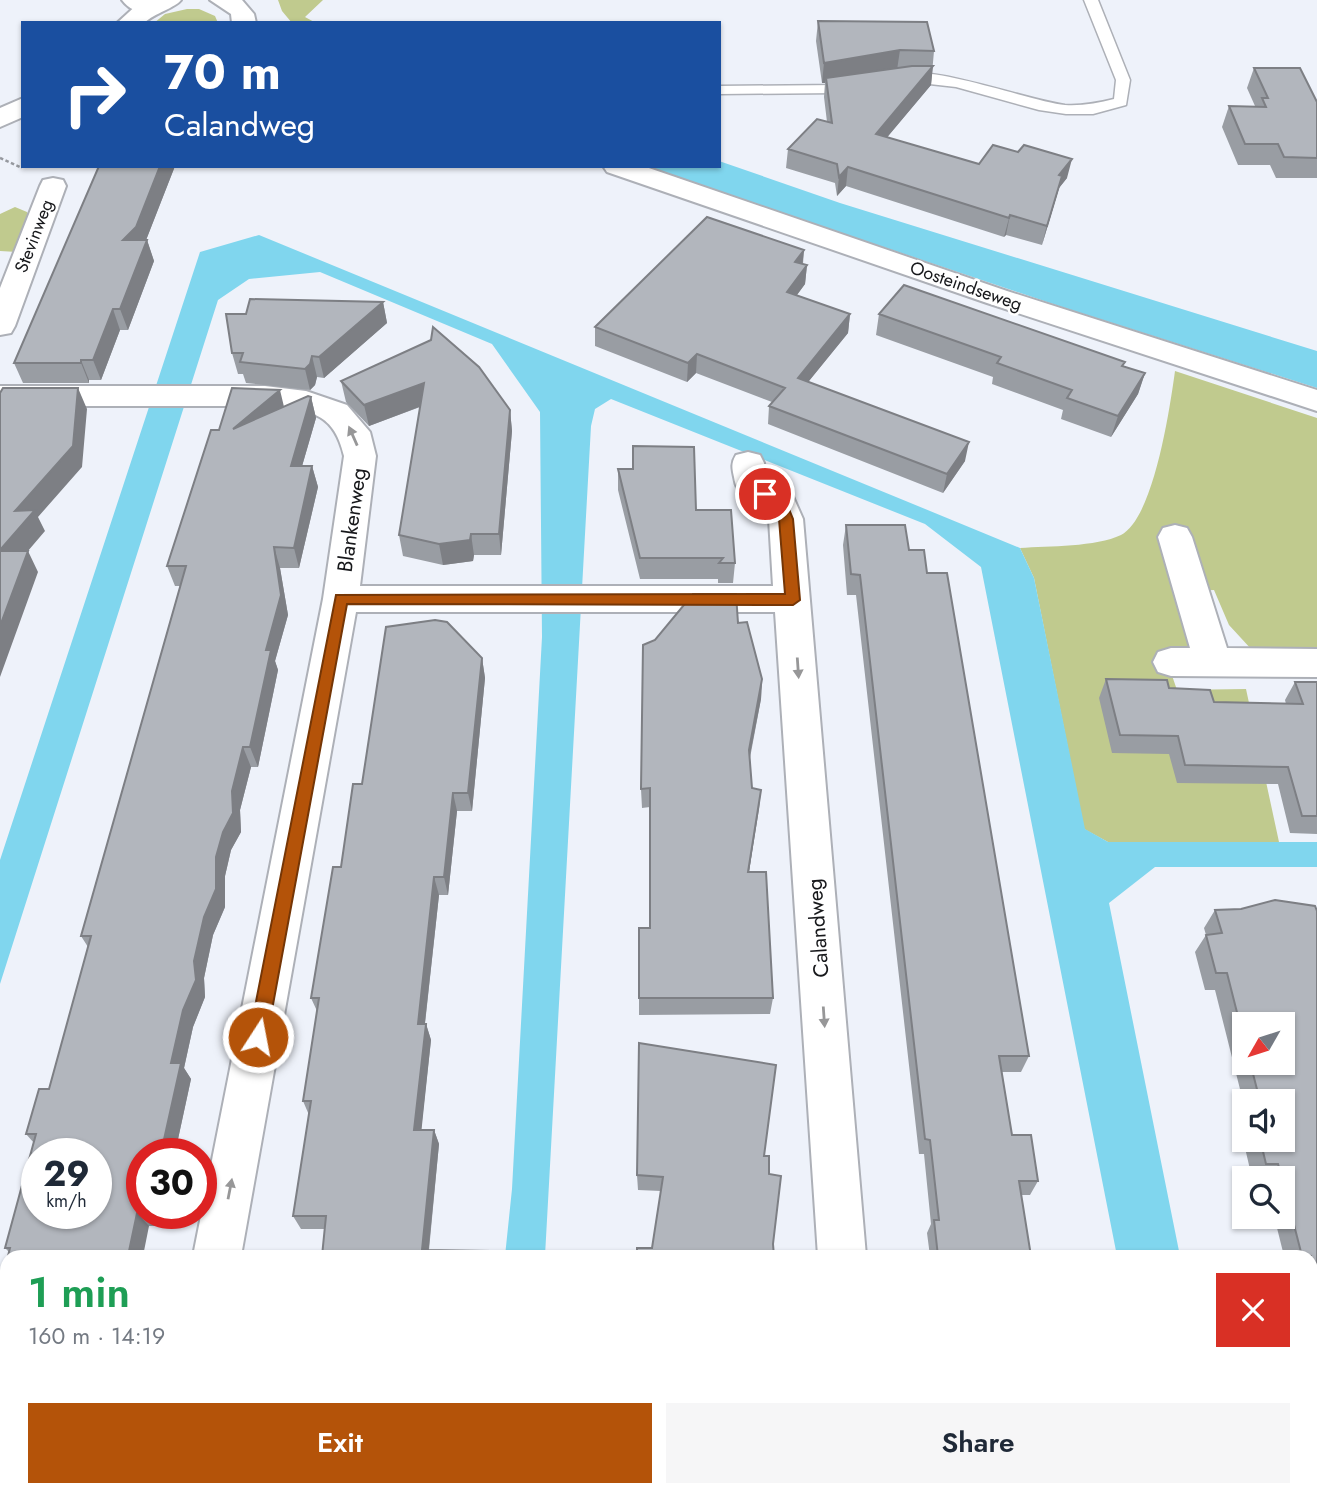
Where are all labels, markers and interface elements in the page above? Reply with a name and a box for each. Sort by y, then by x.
text: 70 m [164,37,281,107]
icon: right [49,49,140,140]
text: Calandweg [164,102,315,148]
street label: Stevinweg [8,196,60,276]
street label: Oosteindseweg [906,255,1026,317]
one-way arrow [347,426,359,446]
pin [735,464,795,524]
street label: Blankenweg [330,466,374,574]
icon: arrive [746,475,784,513]
one-way arrow [793,657,804,679]
street label: Calandweg [800,877,836,979]
position arrow [221,1000,295,1074]
one-way arrow [819,1006,830,1028]
north arrow [1232,1012,1295,1074]
map controls [1232,1012,1295,1229]
button: sound [1232,1089,1295,1152]
speed limit sign: 30 [126,1138,217,1229]
text: 29 [43,1149,90,1199]
button: search [1232,1166,1295,1229]
one-way arrow [224,1178,235,1200]
text: km/h [46,1188,87,1214]
text: 1 min [28,1262,130,1323]
button: close [1216,1273,1290,1347]
text: 160 m · 14:19 [28,1319,165,1353]
button: Exit [28,1403,652,1483]
button: Share [666,1403,1290,1483]

